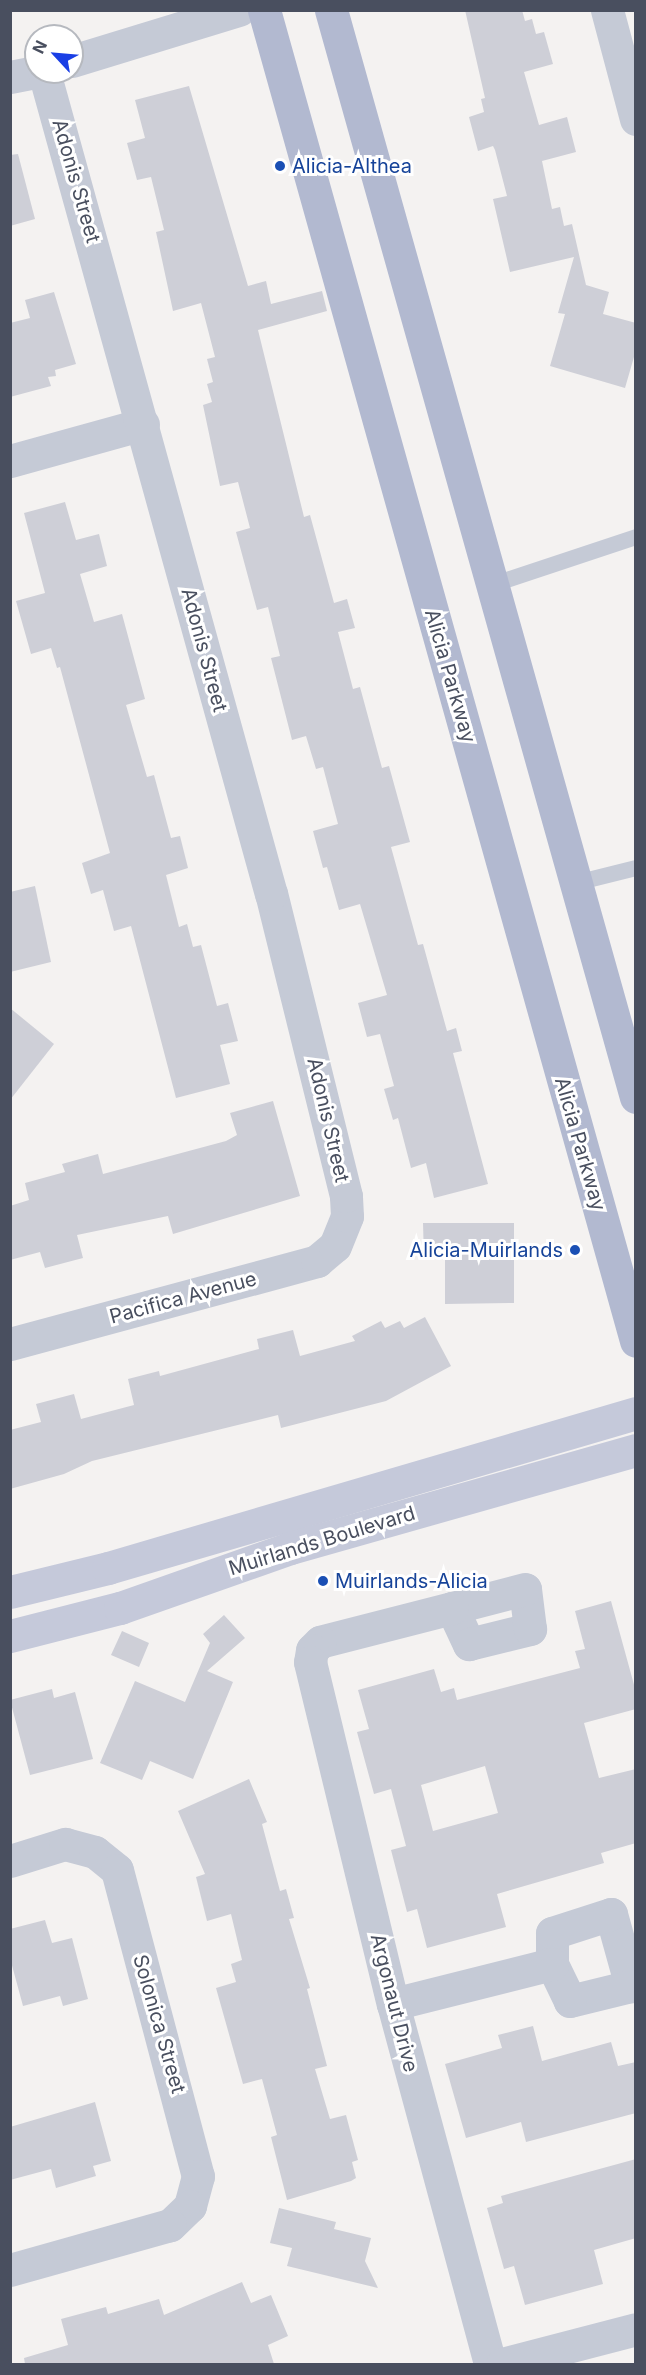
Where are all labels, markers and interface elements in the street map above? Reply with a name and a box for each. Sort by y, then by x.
north arrow [24,24,84,84]
text: N [28,37,51,57]
street label: Adonis Street [47,117,105,245]
place label: Alicia-Althea [292,154,412,178]
marker: Alicia-Althea [273,159,287,173]
street label: Adonis Street [176,585,232,715]
street label: Alicia Parkway [419,606,481,746]
street label: Adonis Street [302,1055,354,1185]
street label: Alicia Parkway [549,1074,611,1214]
place label: Alicia-Muirlands [410,1238,563,1262]
marker: Alicia-Muirlands [568,1243,582,1257]
street label: Pacifica Avenue [107,1267,259,1329]
street label: Muirlands Boulevard [226,1501,418,1581]
place label: Muirlands-Alicia [335,1569,488,1593]
marker: Muirlands-Alicia [316,1574,330,1588]
street label: Argonaut Drive [365,1931,423,2075]
street label: Solonica Street [128,1952,190,2096]

